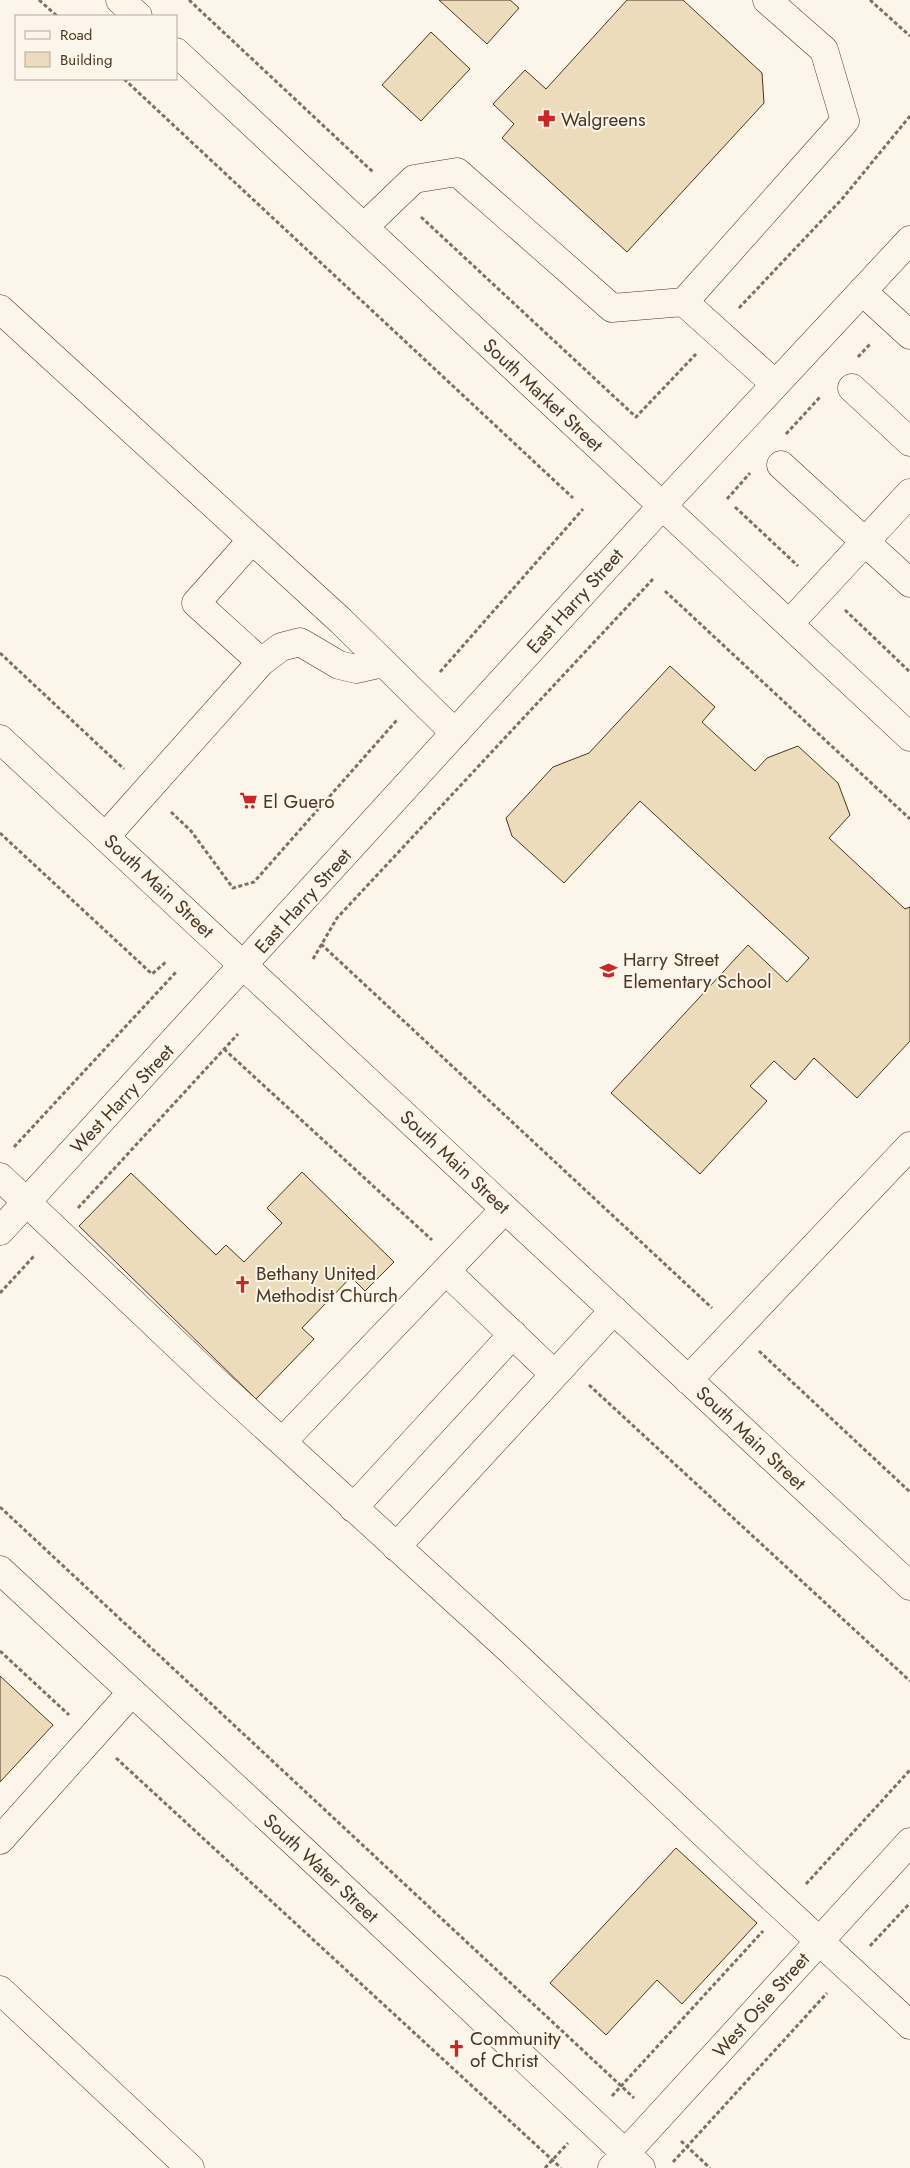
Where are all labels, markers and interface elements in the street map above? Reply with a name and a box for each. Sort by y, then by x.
legend [15,15,178,80]
text: Road [60,24,92,46]
text: Building [60,49,112,71]
place label: Walgreens [561,106,646,133]
pharmacy icon: Walgreens [537,109,557,129]
street label: South Market Street [477,332,609,458]
street label: East Harry Street [520,542,630,660]
place label: El Guero [263,788,335,815]
supermarket icon: El Guero [239,791,259,811]
street label: South Main Street [98,828,220,944]
street label: East Harry Street [248,842,358,960]
place label: Harry Street Elementary School [623,946,772,995]
school or university icon: Harry Street Elementary School [599,960,619,980]
street label: West Harry Street [64,1038,180,1160]
street label: South Main Street [394,1104,516,1220]
place label: Bethany United Methodist Church [256,1260,398,1309]
church icon: Bethany United Methodist Church [232,1274,252,1294]
street label: South Main Street [690,1380,812,1496]
street label: South Water Street [257,1807,385,1929]
street label: West Osie Street [706,1946,816,2064]
place label: Community of Christ [470,2025,561,2074]
church icon: Community of Christ [446,2039,466,2059]

